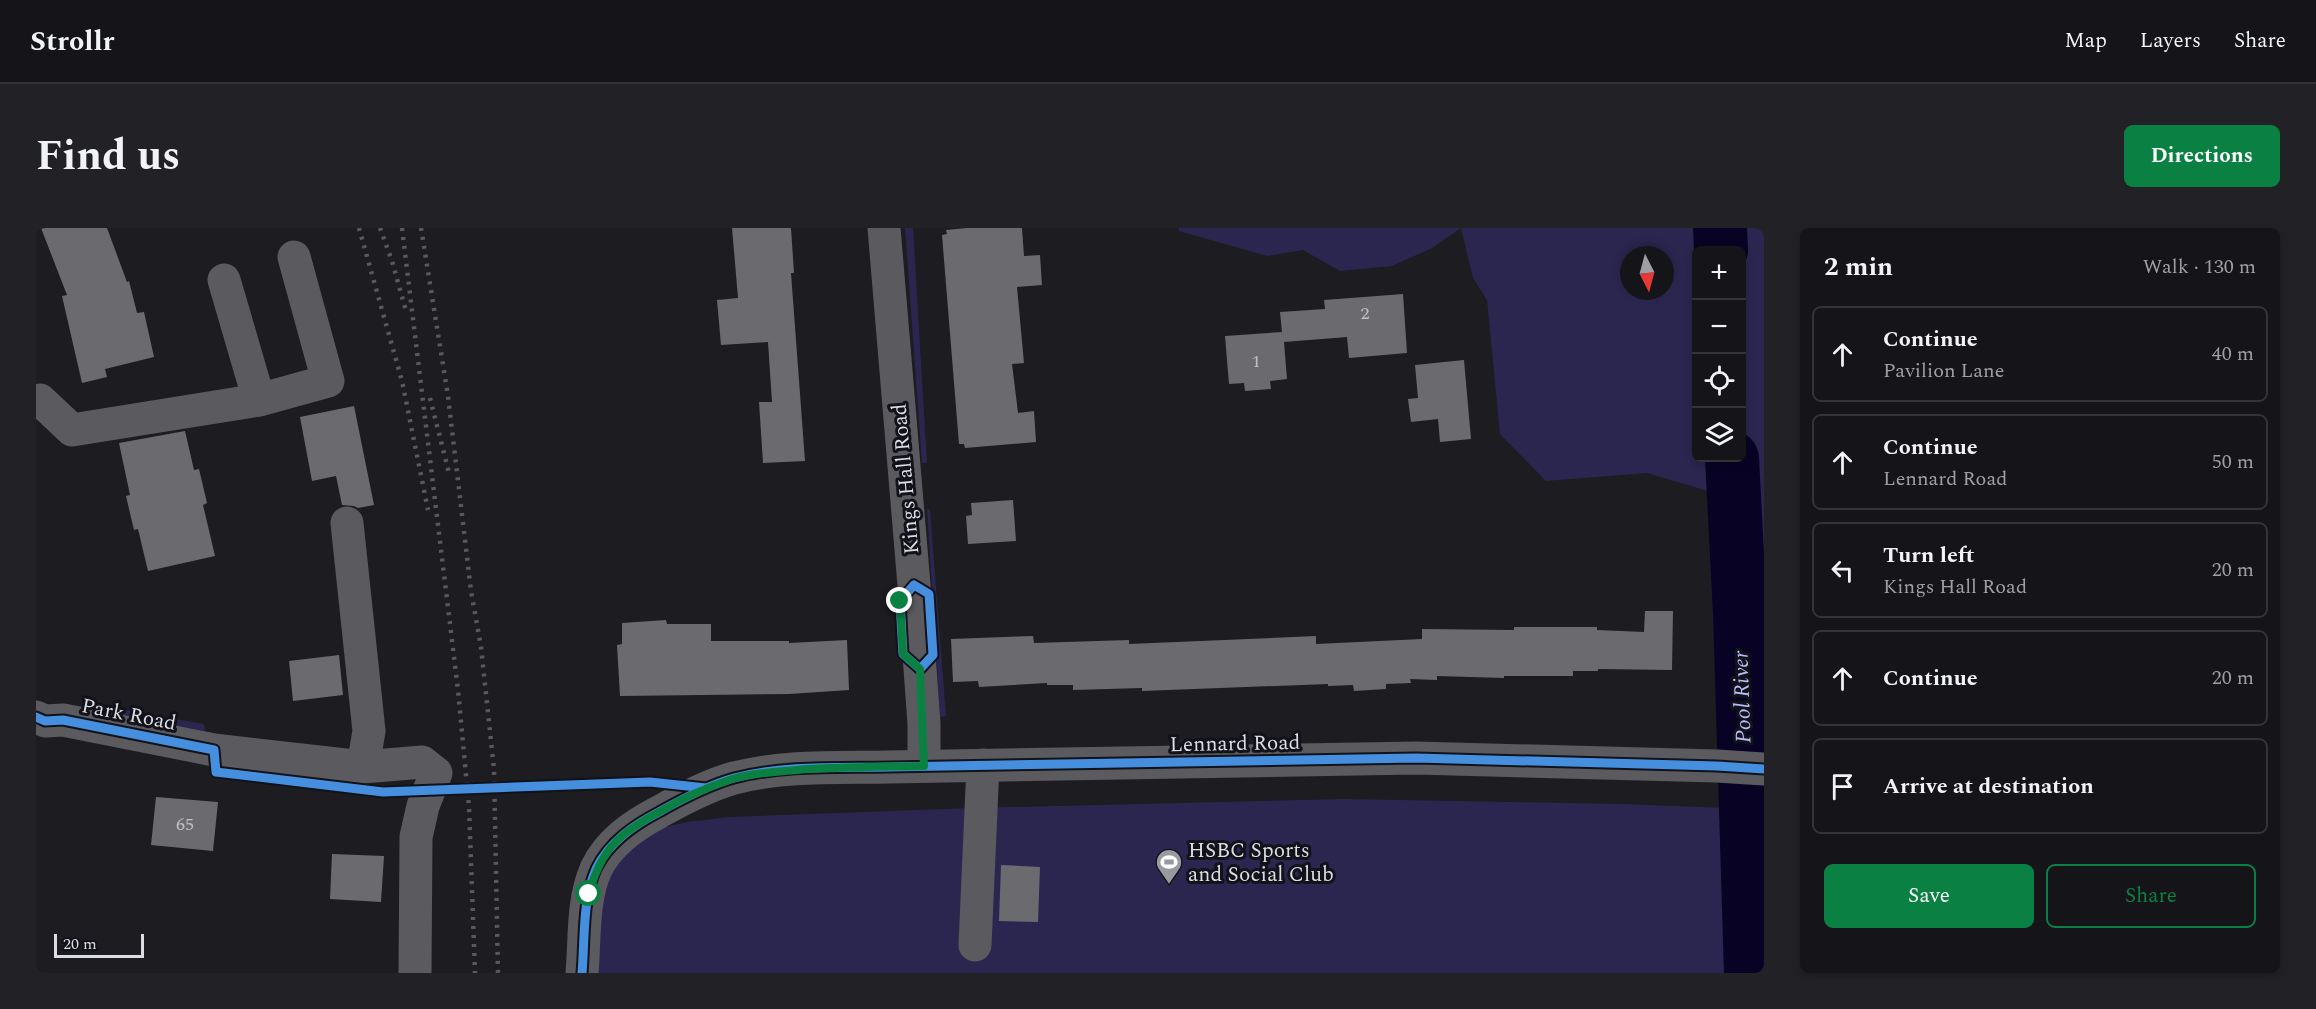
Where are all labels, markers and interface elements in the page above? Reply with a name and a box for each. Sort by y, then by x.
text: Strollr [30,20,114,63]
text: Map [2065,25,2107,57]
text: Layers [2140,25,2201,57]
text: Share [2234,25,2286,57]
text: Find us [36,125,180,188]
button: Directions [2124,125,2280,187]
north arrow [1620,246,1674,300]
map controls [1692,246,1746,462]
button: + [1692,246,1746,300]
text: 2 min [1824,247,1893,287]
text: Walk · 130 m [2143,252,2256,282]
house number: 2 [1361,300,1370,327]
button: − [1692,300,1746,354]
text: Continue [1883,323,1978,356]
icon: ahead [1826,338,1859,371]
text: 40 m [2212,339,2254,369]
house number: 1 [1252,348,1261,375]
button: locate [1692,354,1746,408]
text: Pavilion Lane [1883,356,2004,386]
street label: Kings Hall Road [883,402,929,556]
button: layers [1692,408,1746,462]
text: Continue [1883,431,1978,464]
icon: ahead [1826,446,1859,479]
text: 50 m [2212,447,2254,477]
text: Lennard Road [1883,464,2007,494]
text: Turn left [1883,539,1975,572]
icon: left [1826,554,1859,587]
text: 20 m [2212,555,2254,585]
text: Kings Hall Road [1883,572,2027,602]
route end [886,587,912,613]
water label: Pool River [1724,650,1761,744]
icon: ahead [1826,662,1859,695]
text: Continue [1883,662,1978,695]
text: 20 m [2212,663,2254,693]
street label: Park Road [79,690,179,740]
street label: Lennard Road [1169,727,1301,761]
icon: arrive [1826,770,1859,803]
text: Arrive at destination [1883,770,2094,803]
house number: 65 [176,811,194,838]
place label: HSBC Sports and Social Club [1188,835,1334,891]
sports icon: HSBC Sports and Social Club [1154,847,1184,885]
button: Save [1824,864,2034,928]
button: Share [2046,864,2256,928]
route start [575,880,601,906]
scale bar [54,931,144,958]
text: 20 m [63,932,97,956]

